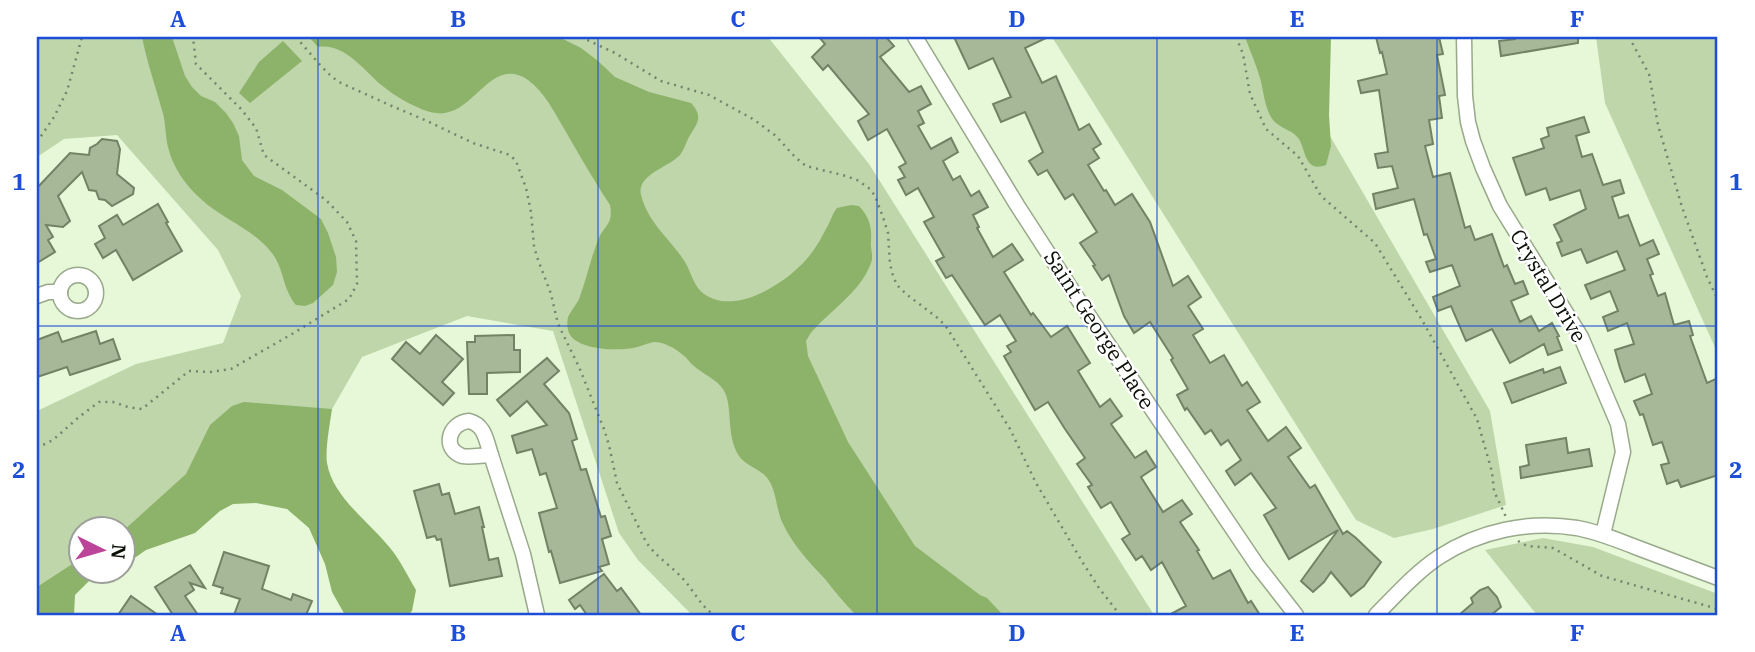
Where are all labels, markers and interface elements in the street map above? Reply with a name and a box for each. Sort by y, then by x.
text: A [170,3,186,33]
text: B [450,3,466,33]
text: C [730,3,746,33]
text: D [1008,3,1026,33]
text: E [1289,3,1305,33]
text: F [1570,3,1584,33]
text: 1 [12,166,26,196]
text: 1 [1729,166,1743,196]
street label: Crystal Drive [1504,224,1594,347]
street label: Saint George Place [1038,245,1162,414]
text: 2 [12,454,26,484]
text: 2 [1729,454,1743,484]
north arrow [66,516,136,586]
text: N [106,543,132,560]
text: A [170,617,186,647]
text: B [450,617,466,647]
text: C [730,617,746,647]
text: D [1008,617,1026,647]
text: E [1289,617,1305,647]
text: F [1570,617,1584,647]

